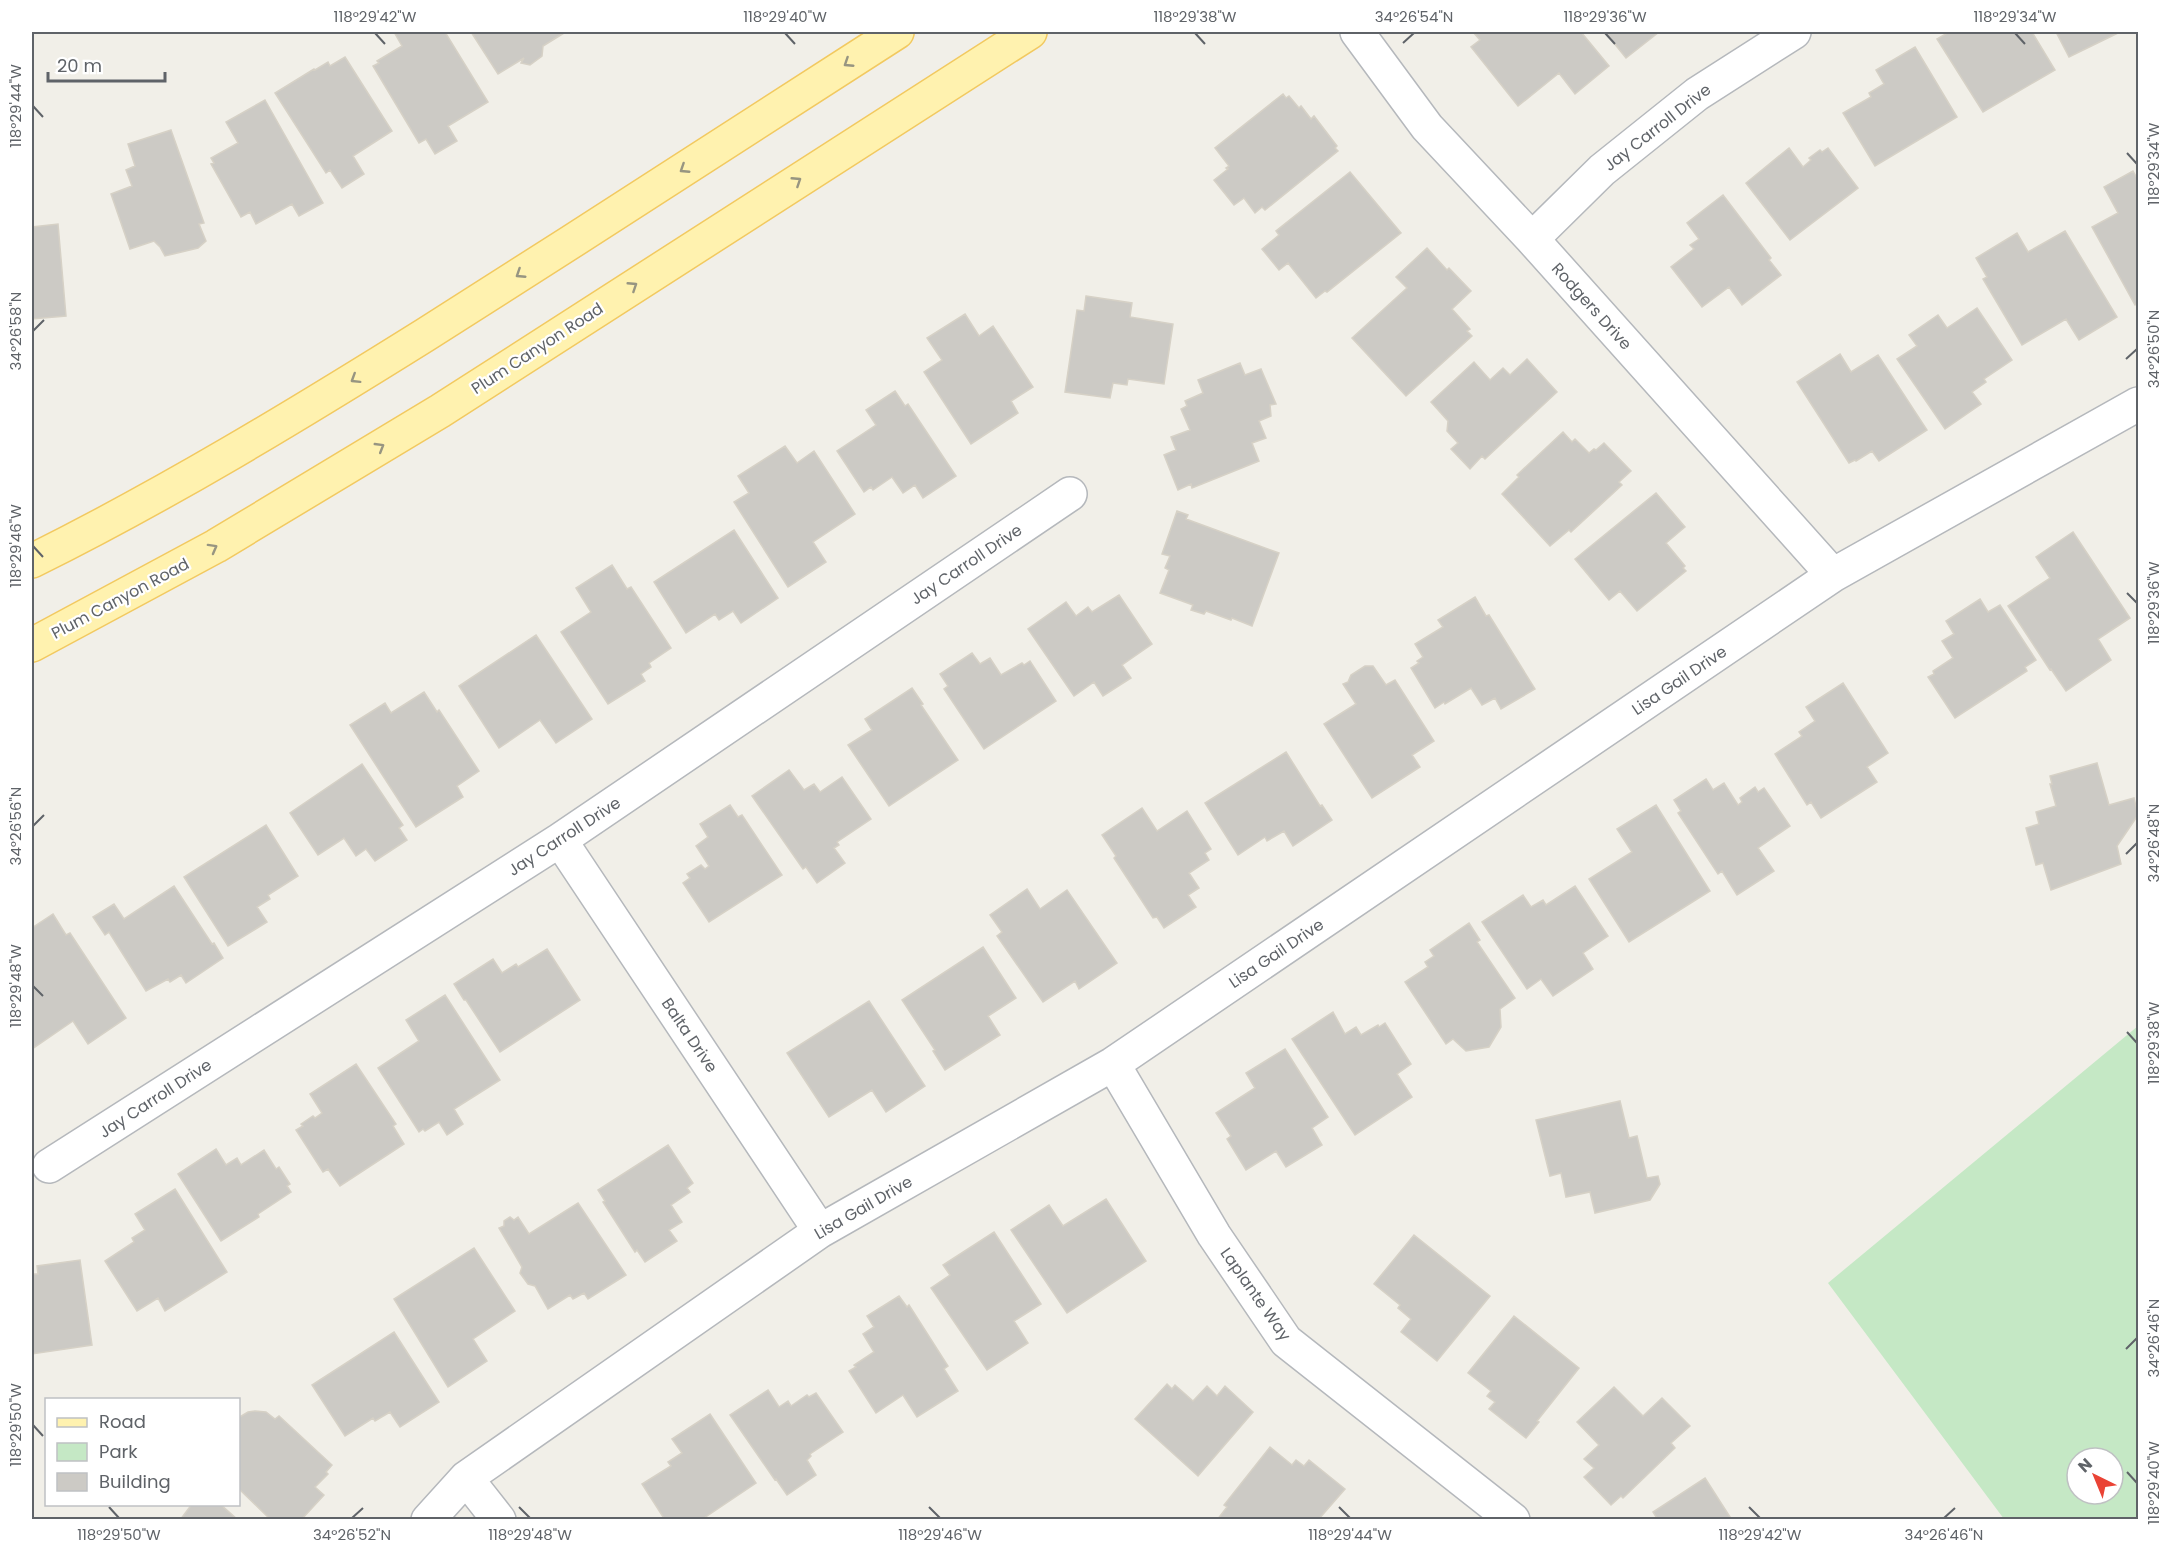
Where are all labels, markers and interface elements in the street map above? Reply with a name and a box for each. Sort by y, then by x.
text: 118°29'42"W [334,6,417,27]
text: 118°29'40"W [743,6,827,27]
text: 118°29'38"W [1154,6,1237,27]
text: 34°26'54"N [1375,6,1453,27]
text: 118°29'36"W [1563,6,1647,27]
text: 118°29'34"W [1974,6,2057,27]
scale bar [48,45,165,83]
text: 20 m [57,53,102,78]
one-way arrow [844,56,855,67]
text: 118°29'44"W [5,64,26,148]
street label: Jay Carroll Drive [1599,78,1716,177]
text: 118°29'34"W [2143,122,2164,205]
one-way arrow [680,161,690,173]
one-way arrow [790,177,801,188]
street label: Rodgers Drive [1546,258,1637,355]
one-way arrow [516,267,526,279]
one-way arrow [627,282,637,294]
text: 34°26'58"N [5,292,26,370]
street label: Plum Canyon Road [467,297,608,400]
text: 34°26'50"N [2143,310,2164,388]
one-way arrow [351,371,361,383]
one-way arrow [374,443,384,454]
text: 118°29'46"W [5,504,26,588]
street label: Jay Carroll Drive [906,518,1027,610]
one-way arrow [206,544,217,555]
street label: Plum Canyon Road [47,552,193,645]
text: 118°29'36"W [2143,561,2164,645]
street label: Lisa Gail Drive [1627,640,1731,721]
text: 34°26'56"N [5,787,26,865]
street label: Jay Carroll Drive [503,791,625,882]
text: 34°26'48"N [2143,804,2164,882]
street label: Lisa Gail Drive [1224,913,1328,994]
text: 118°29'48"W [5,944,26,1028]
street label: Balta Drive [656,993,723,1077]
text: 118°29'38"W [2143,1001,2164,1085]
street label: Jay Carroll Drive [94,1053,216,1144]
street label: Lisa Gail Drive [810,1170,917,1245]
street label: Laplante Way [1215,1243,1296,1346]
text: 34°26'46"N [2143,1299,2164,1377]
text: 118°29'50"W [5,1383,26,1467]
legend [45,1398,240,1506]
text: Road [99,1409,146,1434]
text: Park [99,1439,138,1464]
text: 118°29'40"W [2143,1441,2164,1525]
north arrow [2065,1446,2125,1506]
text: N [2073,1453,2097,1478]
text: Building [99,1469,171,1494]
text: 118°29'50"W [77,1524,161,1545]
text: 34°26'52"N [313,1524,391,1545]
text: 118°29'48"W [488,1524,572,1545]
text: 118°29'46"W [898,1524,982,1545]
text: 118°29'44"W [1308,1524,1392,1545]
text: 118°29'42"W [1719,1524,1802,1545]
text: 34°26'46"N [1905,1524,1983,1545]

